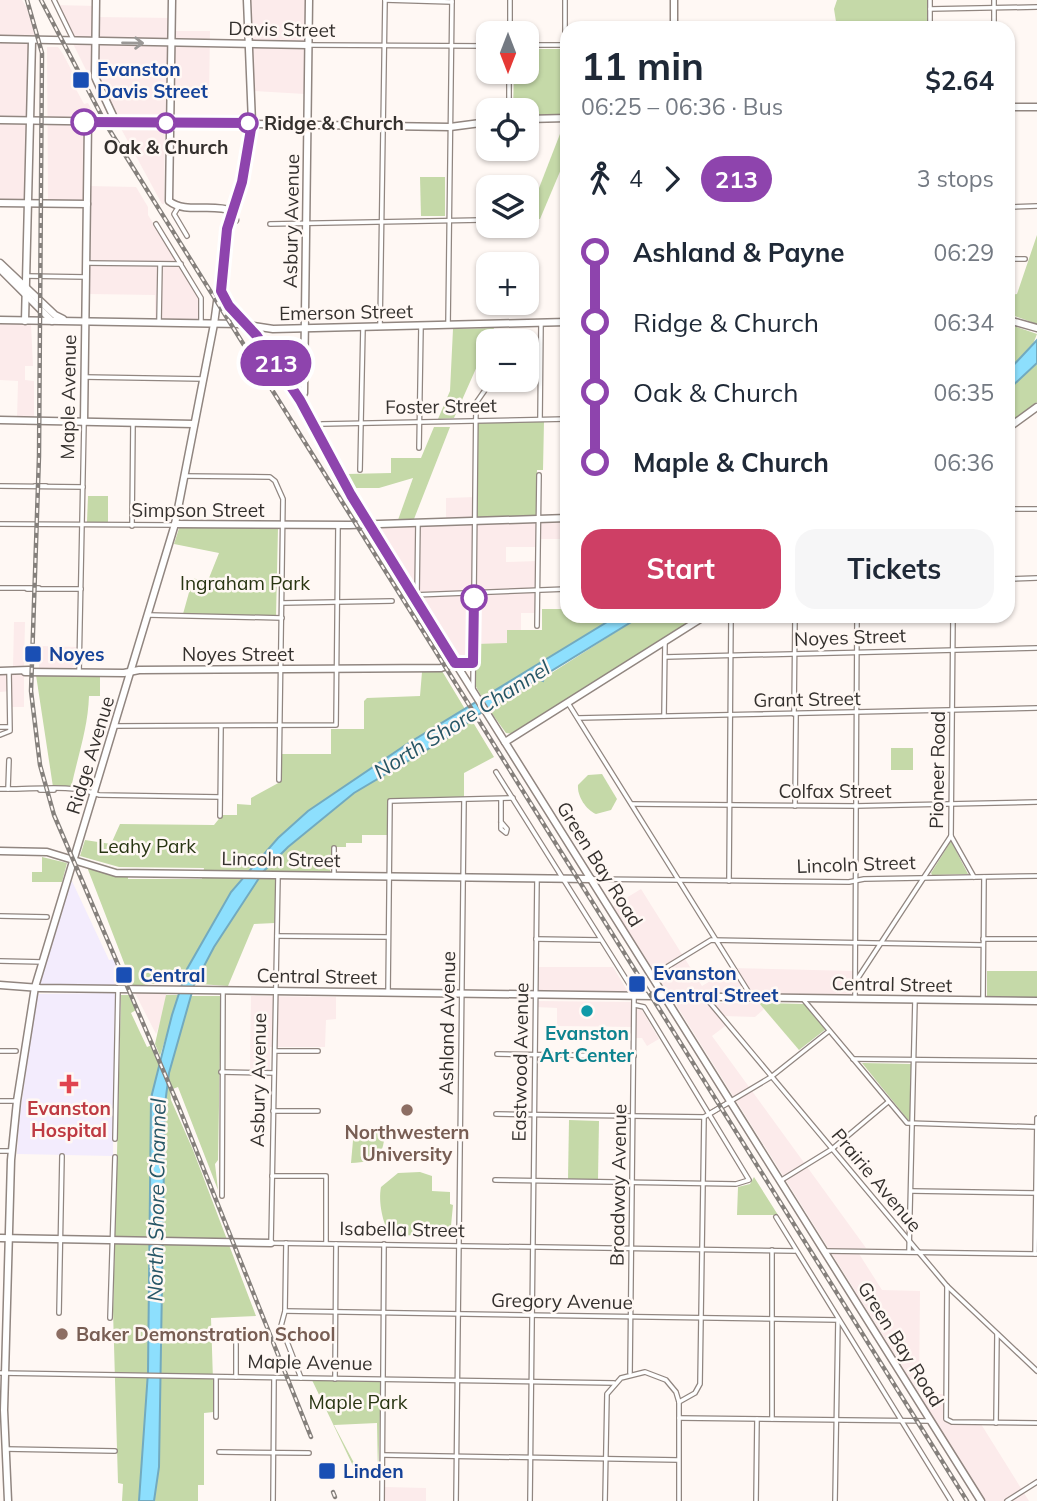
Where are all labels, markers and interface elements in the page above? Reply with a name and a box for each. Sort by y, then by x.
street label: Davis Street [228,16,336,42]
north arrow [476,21,539,84]
map controls [476,21,539,392]
one-way arrow [122,36,145,50]
text: 11 min [581,42,704,90]
place label: Evanston Davis Street [97,57,208,103]
text: $2.64 [925,64,994,97]
marker: Evanston Davis Street [71,70,91,90]
text: 06:25 – 06:36 · Bus [581,92,783,121]
button: locate [476,98,539,161]
unlabelled marker [71,109,97,135]
place label: Ridge & Church [264,111,404,135]
marker: Oak & Church [156,113,176,133]
marker: Ridge & Church [238,113,258,133]
place label: Oak & Church [104,135,228,159]
street label: Asbury Avenue [278,154,304,288]
icon: walk [581,160,619,198]
icon: forward [653,160,691,198]
text: 4 [629,164,643,193]
text: 213 [715,164,758,194]
text: 3 stops [917,164,994,193]
button: layers [476,175,539,238]
text: Ashland & Payne [633,236,845,269]
text: 06:29 [934,238,994,267]
button: + [476,252,539,315]
street label: Emerson Street [279,299,413,325]
text: Ridge & Church [633,306,819,339]
text: 06:34 [934,308,994,337]
button: − [476,329,539,392]
street label: Maple Avenue [55,334,81,460]
line badge: 213 [236,340,316,386]
text: 213 [254,348,298,378]
text: Oak & Church [633,376,798,409]
text: 06:35 [934,378,994,407]
street label: Foster Street [385,393,497,419]
text: Maple & Church [633,446,829,479]
text: 06:36 [934,448,994,477]
street label: Simpson Street [131,498,265,522]
button: Start [581,529,781,609]
button: Tickets [795,529,994,609]
park label: Ingraham Park [180,571,310,595]
unlabelled marker [461,585,487,611]
street label: Noyes Street [794,623,907,651]
place label: Noyes [49,642,104,666]
street label: Noyes Street [182,642,294,666]
marker: Noyes [23,644,43,664]
water label: North Shore Channel [368,654,554,784]
street label: Grant Street [753,686,861,712]
street label: Ridge Avenue [61,693,119,817]
street label: Pioneer Road [924,711,950,829]
street label: Colfax Street [778,779,892,803]
street label: Green Bay Road [552,797,648,931]
park label: Leahy Park [98,834,196,858]
street label: Lincoln Street [221,846,341,872]
street label: Lincoln Street [796,850,916,878]
street label: Ashland Avenue [434,951,460,1095]
place label: Evanston Central Street [653,961,778,1007]
place label: Central [140,963,206,987]
street label: Central Street [256,963,378,989]
marker: Central [114,965,134,985]
street label: Central Street [831,971,953,997]
marker: Evanston Central Street [627,974,647,994]
street label: Eastwood Avenue [507,982,533,1142]
marker: Evanston Art Center [579,1003,595,1019]
street label: Asbury Avenue [245,1013,271,1147]
place label: Evanston Art Center [540,1021,634,1067]
marker: Evanston Hospital [59,1074,79,1094]
place label: Evanston Hospital [27,1096,111,1142]
water label: North Shore Channel [141,1098,171,1302]
marker: Northwestern University [399,1102,415,1118]
street label: Broadway Avenue [605,1104,631,1266]
place label: Northwestern University [344,1120,470,1166]
street label: Prairie Avenue [827,1123,927,1237]
street label: Isabella Street [339,1216,465,1242]
street label: Green Bay Road [853,1277,949,1411]
street label: Gregory Avenue [491,1288,633,1314]
place label: Baker Demonstration School [76,1322,336,1346]
marker: Baker Demonstration School [54,1326,70,1342]
street label: Maple Avenue [247,1349,373,1375]
park label: Maple Park [309,1390,408,1414]
place label: Linden [343,1459,404,1483]
marker: Linden [317,1461,337,1481]

